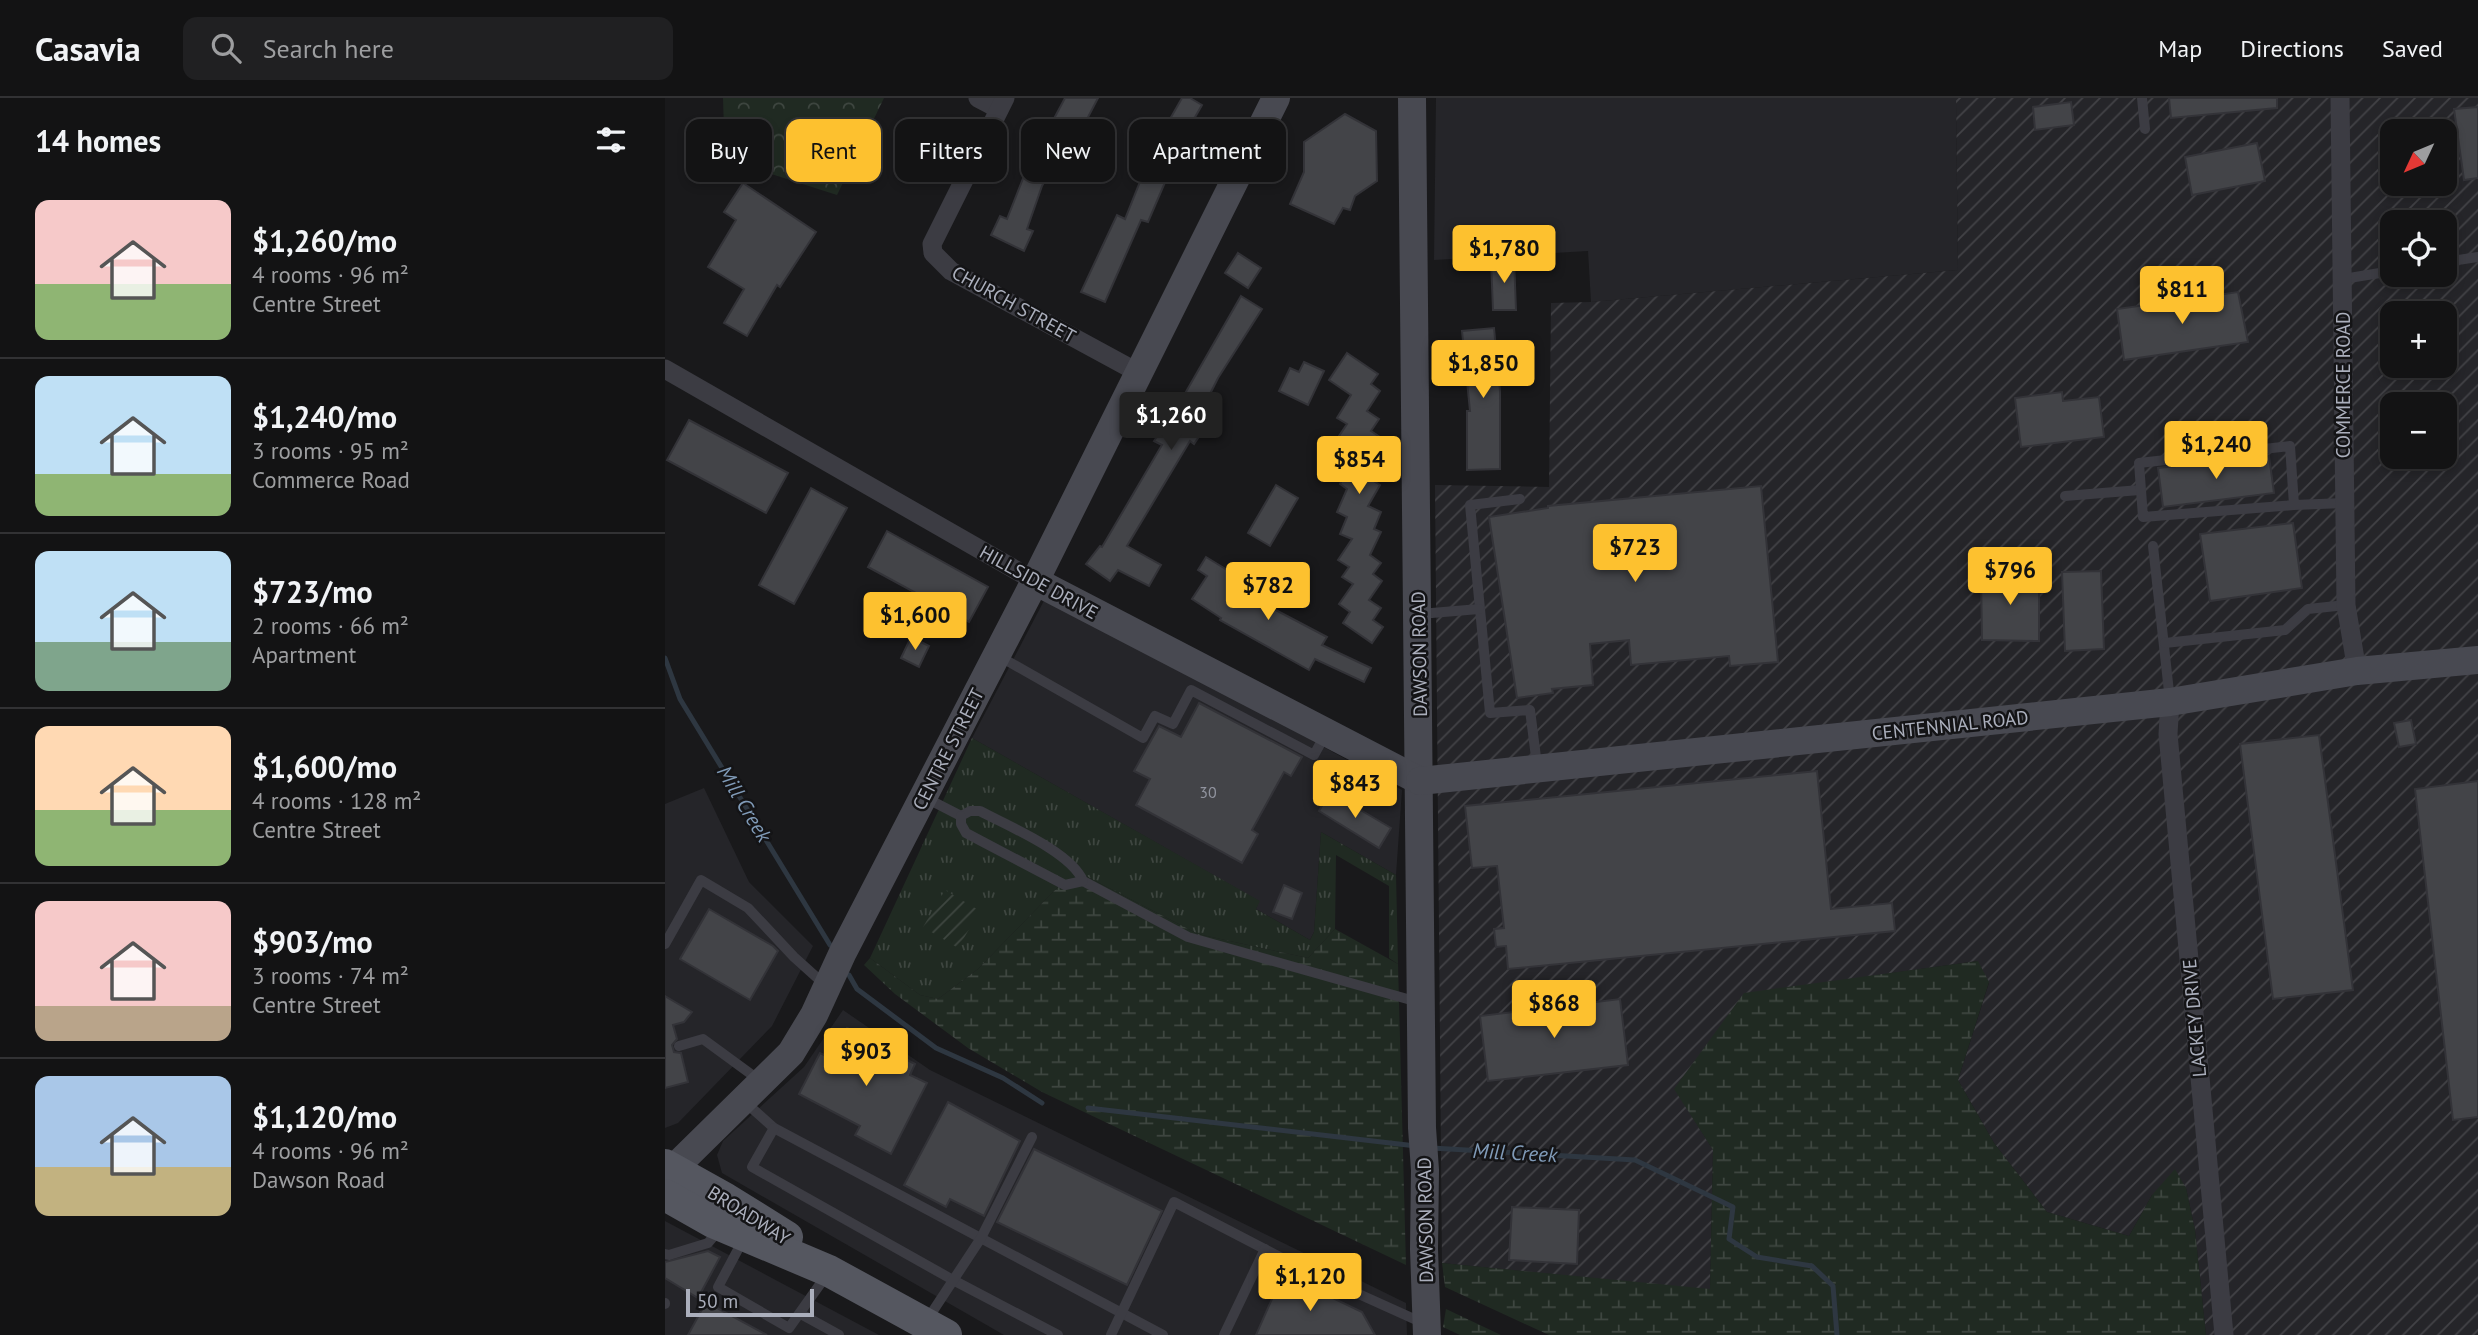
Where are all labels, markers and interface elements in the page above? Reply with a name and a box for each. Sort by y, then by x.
search box [183,17,673,80]
text: Casavia [35,27,141,70]
icon: search [207,29,245,67]
text: Search here [263,32,394,65]
text: Map [2158,33,2202,64]
text: Directions [2240,33,2344,64]
text: Saved [2382,33,2443,64]
chip: Buy [686,119,772,182]
chip: Rent [786,119,881,182]
chip: Filters [895,119,1007,182]
chip: New [1021,119,1115,182]
chip: Apartment [1129,119,1286,182]
north arrow [2380,119,2457,196]
map controls [2380,119,2457,469]
text: 14 homes [35,121,161,160]
icon: filters [592,121,630,159]
button: locate [2380,210,2457,287]
text: $1,260/mo [252,221,397,260]
pin: $1,780 [1447,226,1561,285]
icon: home [91,228,175,312]
text: $1,780 [1468,233,1540,262]
text: 4 rooms · 96 m² [252,260,409,289]
street label: CHURCH STREET [948,260,1081,348]
pin: $811 [2141,266,2223,326]
text: $811 [2156,274,2208,303]
text: Centre Street [252,289,381,318]
button: + [2380,301,2457,378]
street label: COMMERCE ROAD [2331,312,2355,458]
pin: $1,850 [1426,341,1540,400]
text: $1,850 [1447,348,1519,377]
pin: $1,260 [1114,392,1228,452]
button: − [2380,392,2457,469]
text: $1,240/mo [252,397,397,436]
text: $1,260 [1135,400,1207,429]
icon: home [91,404,175,488]
pin: $1,240 [2159,422,2273,481]
text: $1,240 [2180,429,2252,458]
text: 3 rooms · 95 m² [252,436,409,465]
pin: $854 [1318,436,1400,496]
text: $854 [1333,444,1385,473]
text: Commerce Road [252,465,410,494]
pin: $723 [1594,524,1676,584]
text: $723 [1609,532,1661,561]
street label: HILLSIDE DRIVE [976,540,1102,624]
pin: $796 [1969,547,2051,607]
text: $796 [1984,555,2036,584]
pin: $782 [1227,562,1309,622]
text: $782 [1242,570,1294,599]
text: $723/mo [252,572,373,611]
icon: home [91,579,175,663]
street label: DAWSON ROAD [1406,591,1432,717]
pin: $1,600 [858,592,972,652]
text: $1,600 [879,600,951,629]
text: 2 rooms · 66 m² [252,611,409,640]
text: Apartment [252,640,356,669]
street label: CENTRE STREET [907,684,989,814]
street label: CENTENNIAL ROAD [1870,705,2030,745]
text: $1,600/mo [252,747,397,786]
icon: home [91,754,175,838]
water label: Mill Creek [711,760,779,848]
pin: $843 [1314,760,1396,820]
text: $843 [1329,768,1381,797]
house number: 30 [1199,782,1217,802]
text: 4 rooms · 128 m² [252,786,421,815]
text: Centre Street [252,815,381,844]
text: $903/mo [252,922,373,961]
icon: home [91,929,175,1013]
street label: LACKEY DRIVE [2177,958,2211,1078]
text: 3 rooms · 74 m² [252,961,409,990]
pin: $868 [1513,981,1595,1040]
text: $868 [1528,988,1580,1017]
text: Centre Street [252,990,381,1019]
pin: $903 [825,1028,907,1088]
text: $903 [840,1036,892,1065]
text: $1,120/mo [252,1097,397,1136]
icon: home [91,1104,175,1188]
text: 4 rooms · 96 m² [252,1136,409,1165]
water label: Mill Creek [1472,1137,1560,1168]
street label: DAWSON ROAD [1412,1157,1438,1283]
text: Dawson Road [252,1165,385,1194]
street label: BROADWAY [703,1180,795,1250]
pin: $1,120 [1253,1254,1367,1313]
text: $1,120 [1274,1261,1346,1290]
scale bar [686,1286,814,1318]
text: 50 m [697,1289,738,1313]

